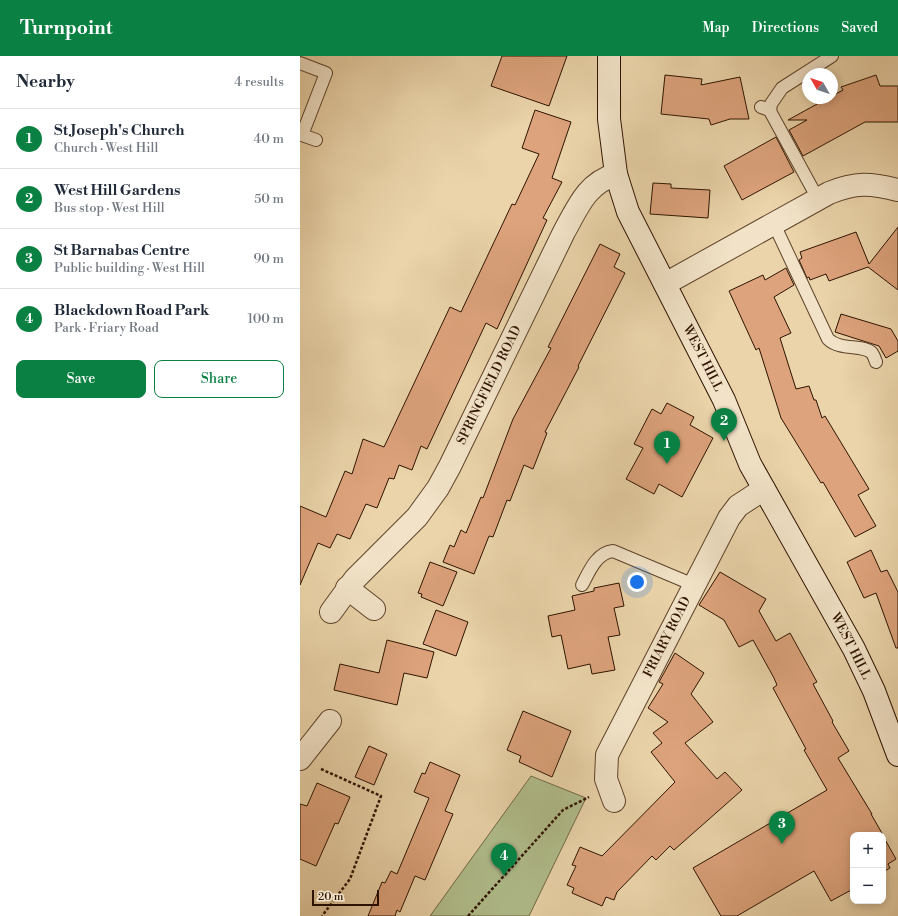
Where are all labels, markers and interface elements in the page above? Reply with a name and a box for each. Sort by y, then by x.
text: Turnpoint [20,16,113,40]
text: Map [702,19,730,37]
text: Directions [752,19,819,37]
text: Saved [841,19,878,37]
north arrow [802,68,838,104]
text: Nearby [16,71,75,93]
text: 4 results [234,74,284,90]
text: St Joseph's Church [54,121,184,140]
text: 1 [26,131,32,147]
text: 40 m [254,131,284,147]
text: Church · West Hill [54,140,158,156]
text: West Hill Gardens [54,181,181,200]
text: 2 [25,191,33,207]
text: 50 m [254,191,284,207]
text: Bus stop · West Hill [54,200,165,216]
text: St Barnabas Centre [54,241,190,260]
text: 3 [25,251,33,267]
text: 90 m [253,251,284,267]
text: Public building · West Hill [54,260,205,276]
text: Blackdown Road Park [54,301,209,320]
text: 4 [25,311,33,327]
text: 100 m [248,311,284,327]
text: Park · Friary Road [54,320,159,336]
street label: WEST HILL [679,321,727,394]
street label: SPRINGFIELD ROAD [453,323,525,447]
button: Save [16,360,146,398]
button: Share [154,360,284,398]
pin: 2 [711,408,737,441]
pin: 1 [654,431,680,464]
your location [627,572,647,592]
street label: FRIARY ROAD [640,594,694,680]
street label: WEST HILL [827,609,875,682]
pin: 3 [769,811,795,844]
map controls [850,832,886,904]
button: + [850,832,886,868]
pin: 4 [491,843,517,876]
button: − [850,868,886,904]
scale bar [312,888,379,907]
text: 20 m [318,890,343,904]

